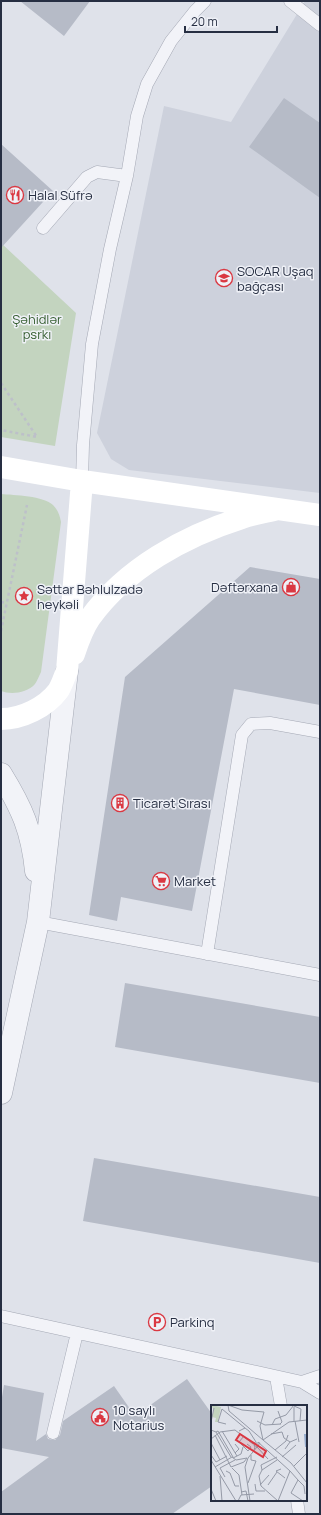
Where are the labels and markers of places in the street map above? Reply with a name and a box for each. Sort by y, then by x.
restaurant icon: Halal Süfrə [5,185,25,205]
place label: Halal Süfrə [28,186,93,204]
place label: SOCAR Uşaq bağçası [237,262,313,295]
school or university icon: SOCAR Uşaq bağçası [214,268,234,288]
shop icon: Dəftərxana [281,577,301,597]
place label: Dəftərxana [211,578,278,596]
place label: Səttar Bəhlulzadə heykəli [37,580,143,613]
place icon: Səttar Bəhlulzadə heykəli [14,586,34,606]
building icon: Ticarət Sırası [110,793,130,813]
place label: Ticarət Sırası [133,794,211,812]
supermarket icon: Market [151,871,171,891]
place label: Market [174,872,216,890]
parking icon: Parkinq [147,1312,167,1332]
place label: Parkinq [170,1313,214,1331]
place label: 10 saylı Notarius [113,1401,164,1434]
public building icon: 10 saylı Notarius [90,1407,110,1427]

